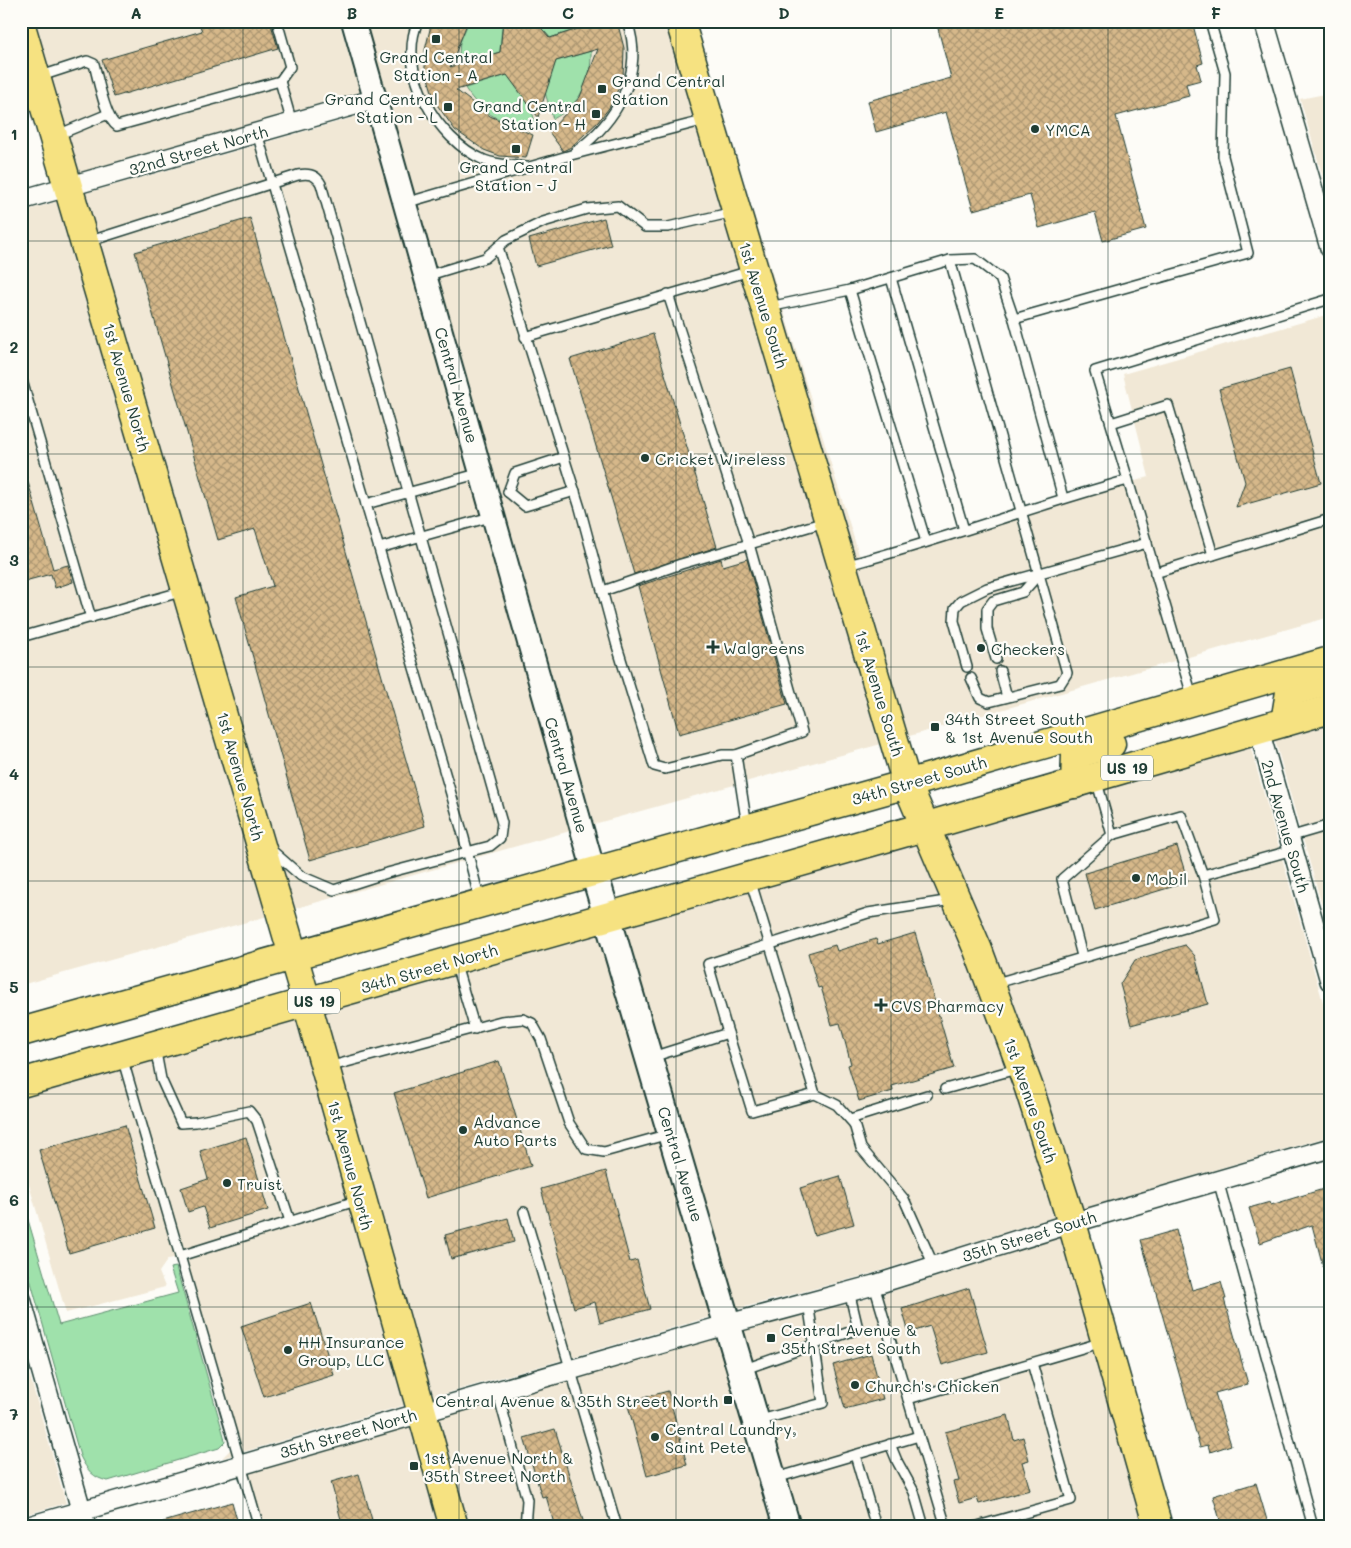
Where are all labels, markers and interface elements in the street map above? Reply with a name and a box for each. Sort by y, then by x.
text: A [130,2,142,23]
text: B [347,2,357,23]
text: C [562,2,574,23]
text: D [778,2,790,23]
text: E [994,2,1004,23]
text: F [1211,2,1221,23]
marker: Grand Central Station - A [430,33,442,45]
place label: Grand Central Station - A [379,46,493,85]
place label: Grand Central Station [612,70,725,109]
marker: Grand Central Station [596,83,608,95]
place label: Grand Central Station - L [325,88,439,127]
place label: Grand Central Station - H [473,95,586,134]
marker: Grand Central Station - L [442,101,454,113]
marker: Grand Central Station - H [590,108,602,120]
place label: YMCA [1045,119,1091,140]
street label: 32nd Street North [126,120,270,180]
text: 1 [10,123,18,144]
marker: YMCA [1029,123,1041,135]
marker: Grand Central Station - J [510,143,522,155]
place label: Grand Central Station - J [459,156,573,195]
street label: 1st Avenue South [735,239,793,371]
street label: 1st Avenue North [99,320,155,454]
street label: Central Avenue [430,325,484,445]
text: 2 [10,336,19,357]
place label: Cricket Wireless [655,448,786,469]
marker: Cricket Wireless [639,452,651,464]
text: 3 [9,549,19,570]
street label: 1st Avenue South [851,627,909,759]
place label: Walgreens [723,637,805,658]
place label: Checkers [991,638,1065,659]
marker: Walgreens [707,641,719,653]
marker: Checkers [975,642,987,654]
place label: 34th Street South & 1st Avenue South [945,708,1093,747]
street label: 1st Avenue North [213,709,269,843]
street label: Central Avenue [540,715,594,835]
marker: 34th Street South & 1st Avenue South [929,721,941,733]
street label: 34th Street South [849,751,989,809]
road number: US 19 [1101,756,1153,780]
street label: 2nd Avenue South [1257,757,1315,895]
text: 4 [9,763,19,784]
place label: Mobil [1146,868,1187,889]
marker: Mobil [1130,872,1142,884]
street label: 34th Street North [358,938,500,998]
text: 5 [9,976,19,997]
road number: US 19 [288,988,340,1014]
place label: CVS Pharmacy [891,995,1004,1016]
marker: CVS Pharmacy [875,999,887,1011]
street label: 1st Avenue South [1000,1035,1062,1165]
street label: 1st Avenue North [324,1098,378,1232]
street label: Central Avenue [653,1104,709,1224]
place label: Advance Auto Parts [473,1111,557,1150]
marker: Advance Auto Parts [457,1124,469,1136]
place label: Truist [237,1173,282,1194]
marker: Truist [221,1177,233,1189]
text: 6 [9,1189,19,1210]
street label: 35th Street South [959,1206,1099,1266]
place label: Central Avenue & 35th Street South [781,1319,920,1358]
place label: HH Insurance Group, LLC [298,1331,405,1370]
marker: Central Avenue & 35th Street South [765,1332,777,1344]
marker: HH Insurance Group, LLC [282,1344,294,1356]
place label: Church's Chicken [865,1375,999,1396]
marker: Church's Chicken [849,1379,861,1391]
place label: Central Avenue & 35th Street North [435,1390,718,1411]
marker: Central Avenue & 35th Street North [722,1394,734,1406]
text: 7 [10,1403,19,1424]
street label: 35th Street North [277,1403,419,1463]
place label: Central Laundry, Saint Pete [665,1418,797,1457]
marker: Central Laundry, Saint Pete [649,1431,661,1443]
place label: 1st Avenue North & 35th Street North [424,1447,574,1486]
marker: 1st Avenue North & 35th Street North [408,1460,420,1472]

